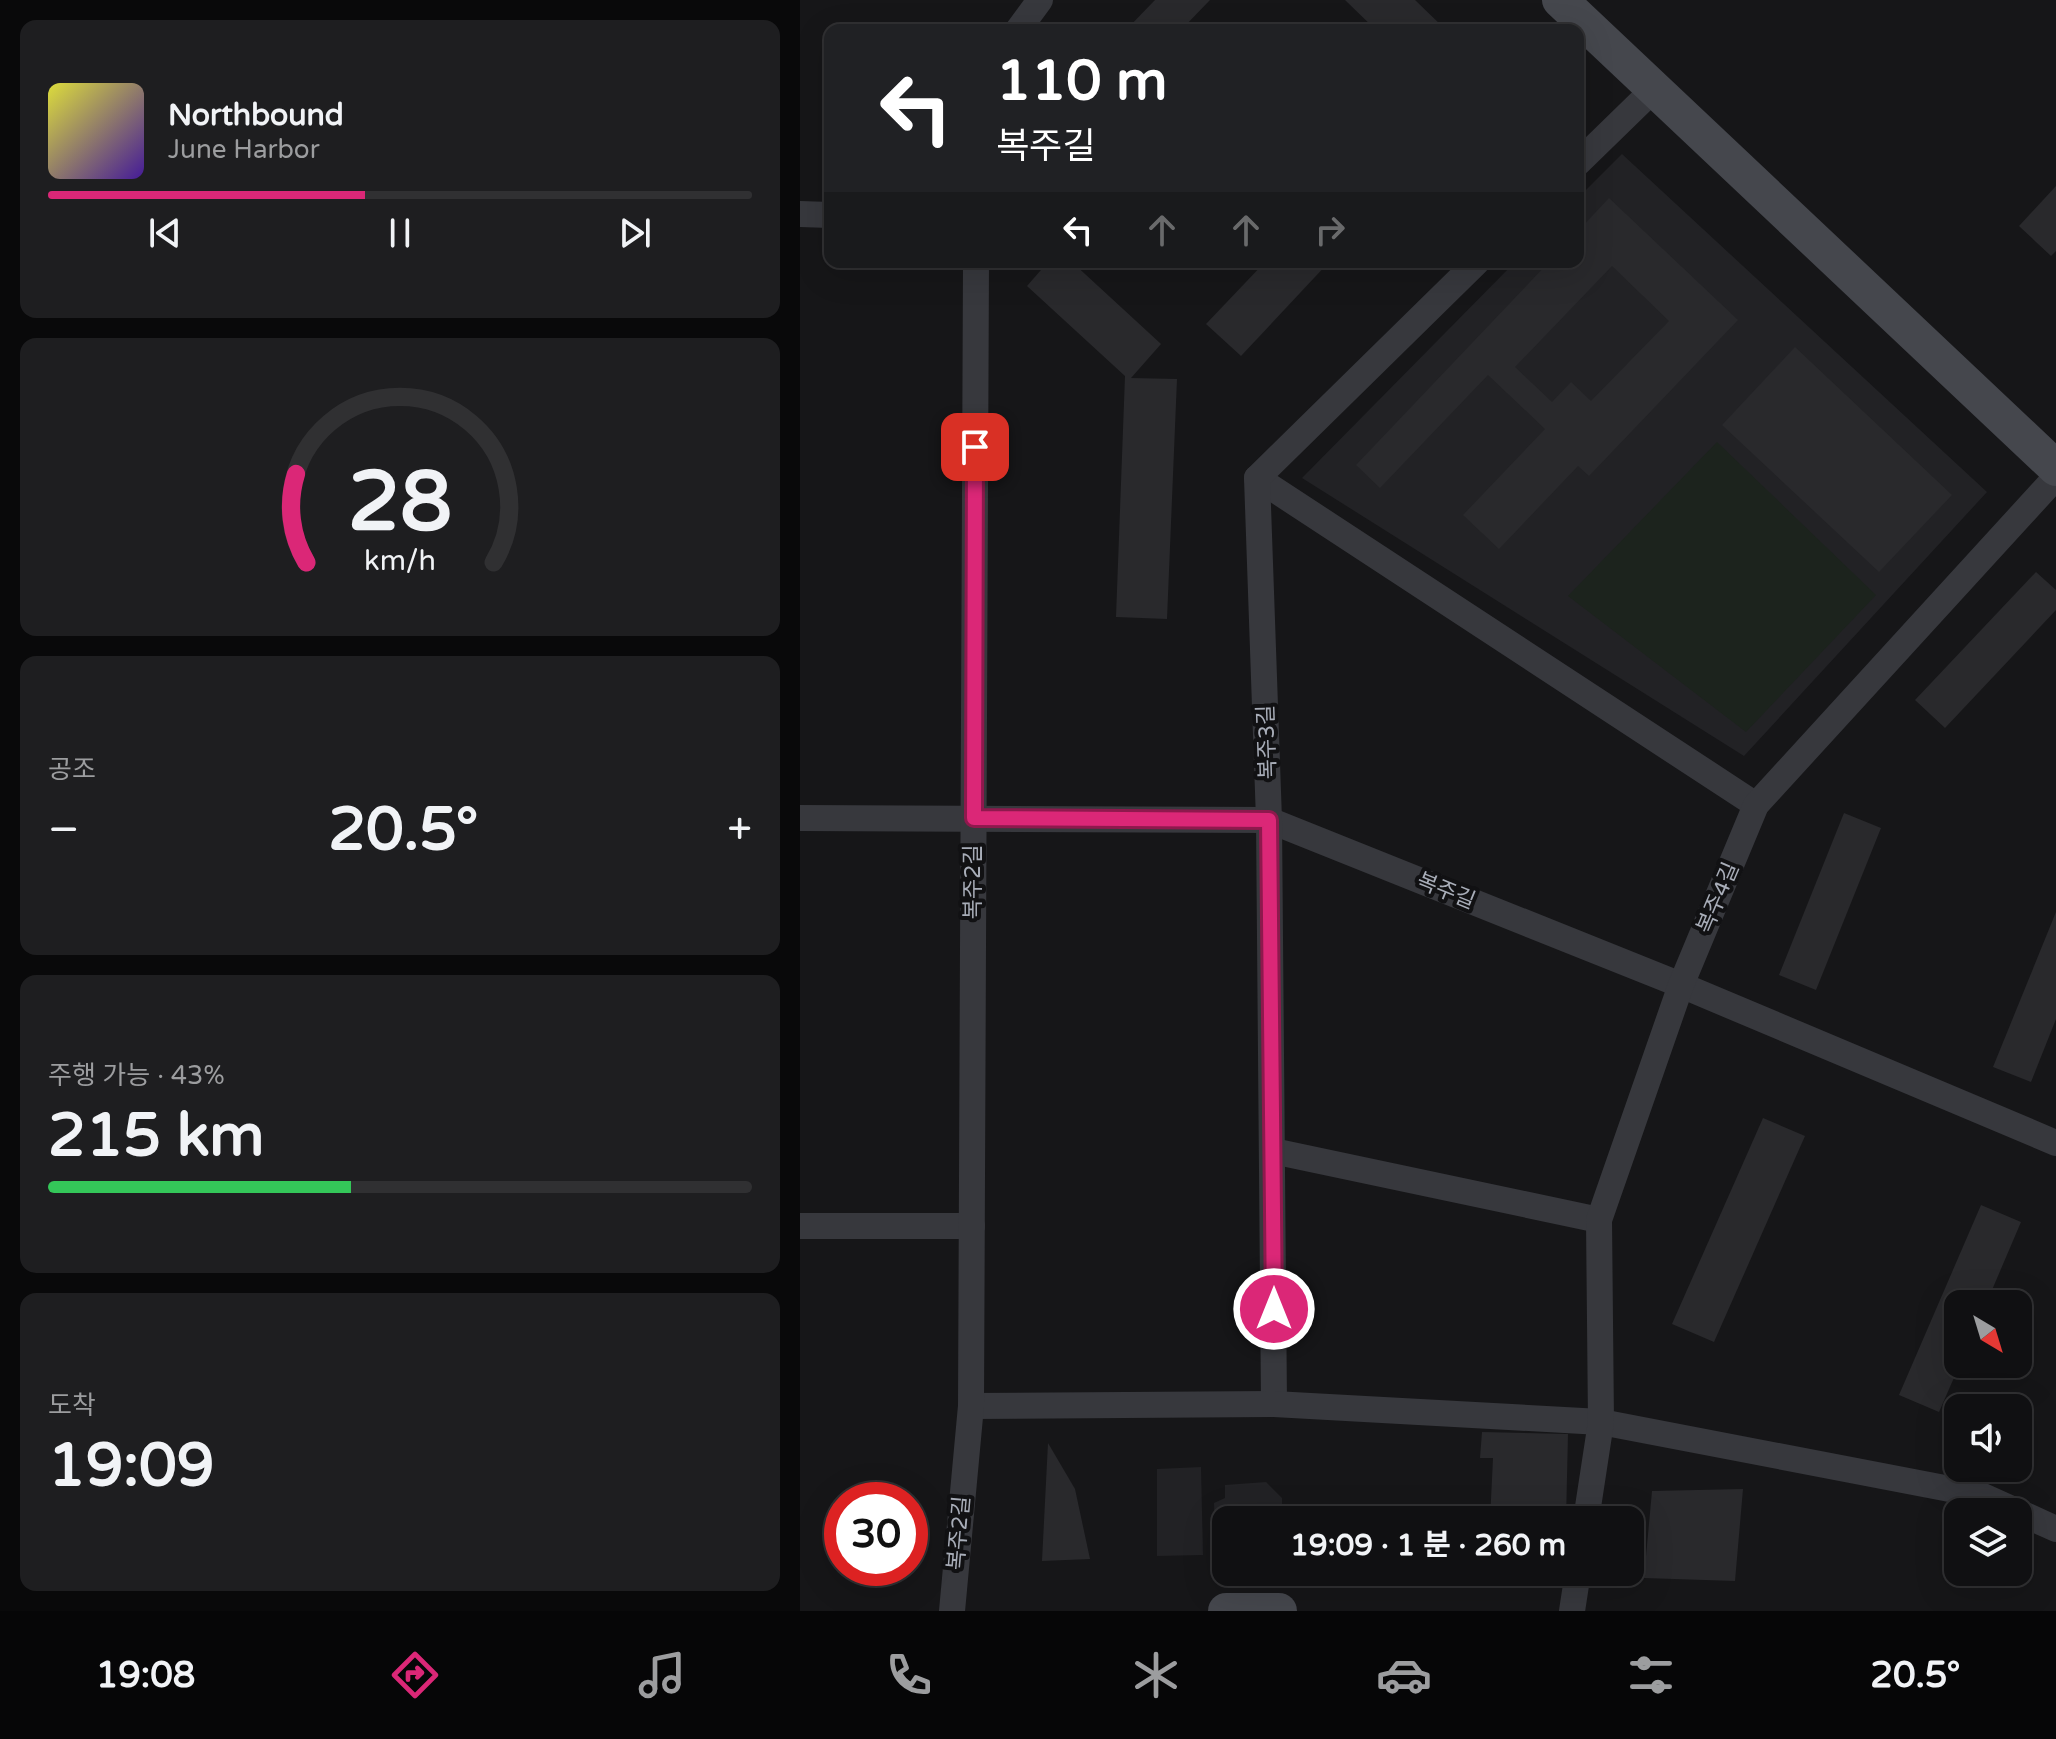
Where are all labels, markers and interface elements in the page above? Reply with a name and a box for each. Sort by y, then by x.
text: 110 m [996,48,1167,115]
icon: left [864,56,968,160]
text: Northbound [168,97,344,134]
text: 복주길 [996,125,1095,168]
text: June Harbor [168,134,320,165]
icon: left [1056,208,1100,252]
icon: ahead [1140,208,1184,252]
icon: ahead [1224,208,1268,252]
icon: right [1308,208,1352,252]
icon: previous [143,211,187,255]
icon: pause [378,211,422,255]
icon: next [613,211,657,255]
pin [941,413,1009,481]
icon: arrive [953,425,997,469]
text: 28 [348,453,452,553]
text: km/h [364,544,436,578]
street label: 복주3길 [1253,704,1281,780]
text: 공조 [48,754,96,785]
text: 20.5° [328,794,478,866]
text: − [48,804,79,857]
text: + [727,804,752,857]
street label: 복주2길 [960,845,986,919]
street label: 복주4길 [1691,859,1745,937]
street label: 복주길 [1413,868,1479,914]
text: 주행 가능 · 43% [48,1060,225,1091]
text: 215 km [48,1100,264,1172]
position arrow [1232,1267,1316,1351]
north arrow [1944,1290,2032,1378]
map controls [1944,1290,2032,1586]
text: 도착 [48,1390,96,1421]
button: sound [1944,1394,2032,1482]
text: 19:09 [48,1430,214,1502]
speed limit sign: 30 [824,1482,928,1586]
street label: 복주2길 [943,1495,975,1571]
button: layers [1944,1498,2032,1586]
text: 19:09 · 1 분 · 260 m [1290,1527,1566,1564]
icon: directions [387,1647,443,1703]
icon: music [634,1647,690,1703]
icon: phone [881,1647,937,1703]
icon: climate [1128,1647,1184,1703]
icon: car [1376,1647,1432,1703]
icon: filters [1623,1647,1679,1703]
text: 19:08 [96,1654,195,1697]
text: 20.5° [1870,1654,1960,1697]

